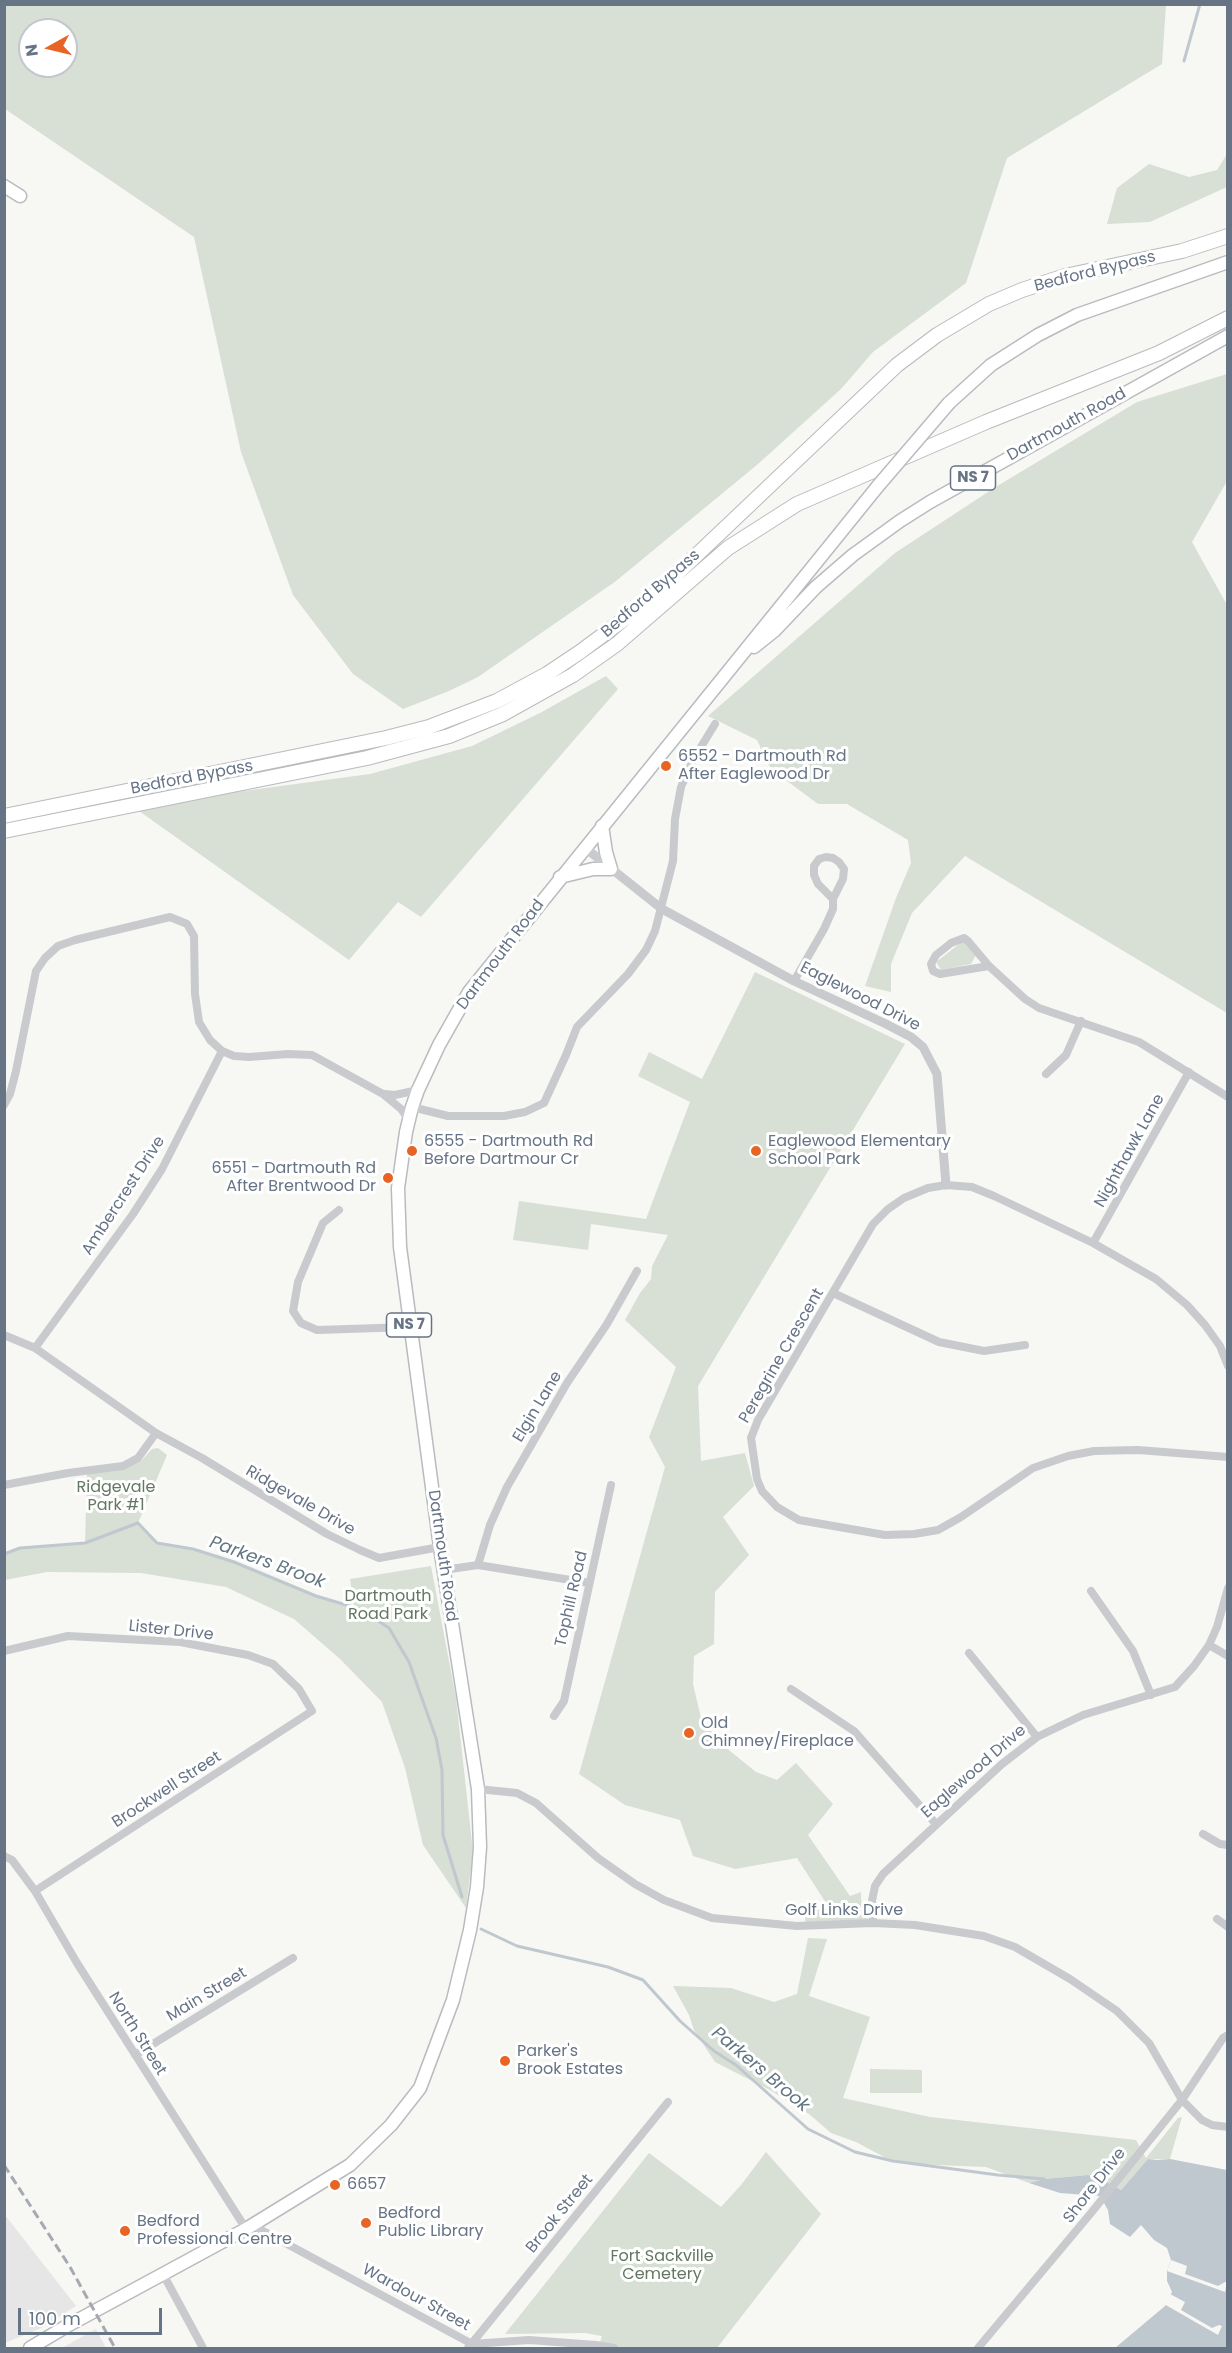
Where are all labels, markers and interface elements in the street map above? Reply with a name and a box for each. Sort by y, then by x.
north arrow [18,18,78,78]
text: N [19,43,44,58]
street label: Bedford Bypass [1032,248,1158,296]
street label: Dartmouth Road [1004,384,1130,466]
road number: NS 7 [950,466,996,490]
street label: Bedford Bypass [598,546,704,642]
place label: 6552 - Dartmouth Rd After Eaglewood Dr [678,747,847,785]
street label: Bedford Bypass [129,757,255,799]
marker: 6552 - Dartmouth Rd After Eaglewood Dr [659,759,673,773]
street label: Dartmouth Road [453,896,549,1014]
street label: Eaglewood Drive [797,958,923,1036]
street label: Nighthawk Lane [1091,1091,1169,1211]
place label: 6555 - Dartmouth Rd Before Dartmour Cr [424,1132,593,1170]
place label: Eaglewood Elementary School Park [768,1132,951,1170]
street label: Ambercrest Drive [78,1133,170,1259]
marker: 6555 - Dartmouth Rd Before Dartmour Cr [405,1144,419,1158]
marker: Eaglewood Elementary School Park [749,1144,763,1158]
place label: 6551 - Dartmouth Rd After Brentwood Dr [212,1159,376,1197]
marker: 6551 - Dartmouth Rd After Brentwood Dr [381,1171,395,1185]
street label: Peregrine Crescent [736,1285,828,1427]
road number: NS 7 [386,1313,432,1337]
street label: Elgin Lane [509,1368,567,1446]
street label: Ridgevale Drive [242,1462,358,1540]
park label: Ridgevale Park #1 [77,1478,155,1516]
street label: Dartmouth Road [423,1489,461,1623]
water label: Parkers Brook [206,1532,328,1594]
street label: Tophill Road [552,1549,592,1649]
park label: Dartmouth Road Park [345,1587,431,1625]
street label: Lister Drive [128,1617,214,1645]
place label: Old Chimney/Fireplace [701,1714,854,1752]
street label: Eaglewood Drive [918,1721,1030,1823]
marker: Old Chimney/Fireplace [682,1726,696,1740]
street label: Brockwell Street [109,1748,225,1832]
street label: Golf Links Drive [785,1901,903,1921]
street label: Main Street [164,1964,250,2026]
street label: North Street [104,1989,170,2079]
water label: Parkers Brook [707,2023,813,2117]
place label: Parker's Brook Estates [517,2042,623,2080]
marker: Parker's Brook Estates [498,2054,512,2068]
street label: Shore Drive [1060,2145,1130,2227]
street label: Brook Street [522,2171,598,2257]
place label: 6657 [347,2175,386,2195]
marker: 6657 [328,2178,342,2192]
place label: Bedford Public Library [378,2204,484,2242]
place label: Bedford Professional Centre [137,2212,292,2250]
marker: Bedford Public Library [359,2216,373,2230]
marker: Bedford Professional Centre [118,2224,132,2238]
park label: Fort Sackville Cemetery [610,2247,714,2285]
street label: Wardour Street [359,2260,473,2336]
scale bar [21,2296,165,2334]
text: 100 m [29,2306,81,2331]

